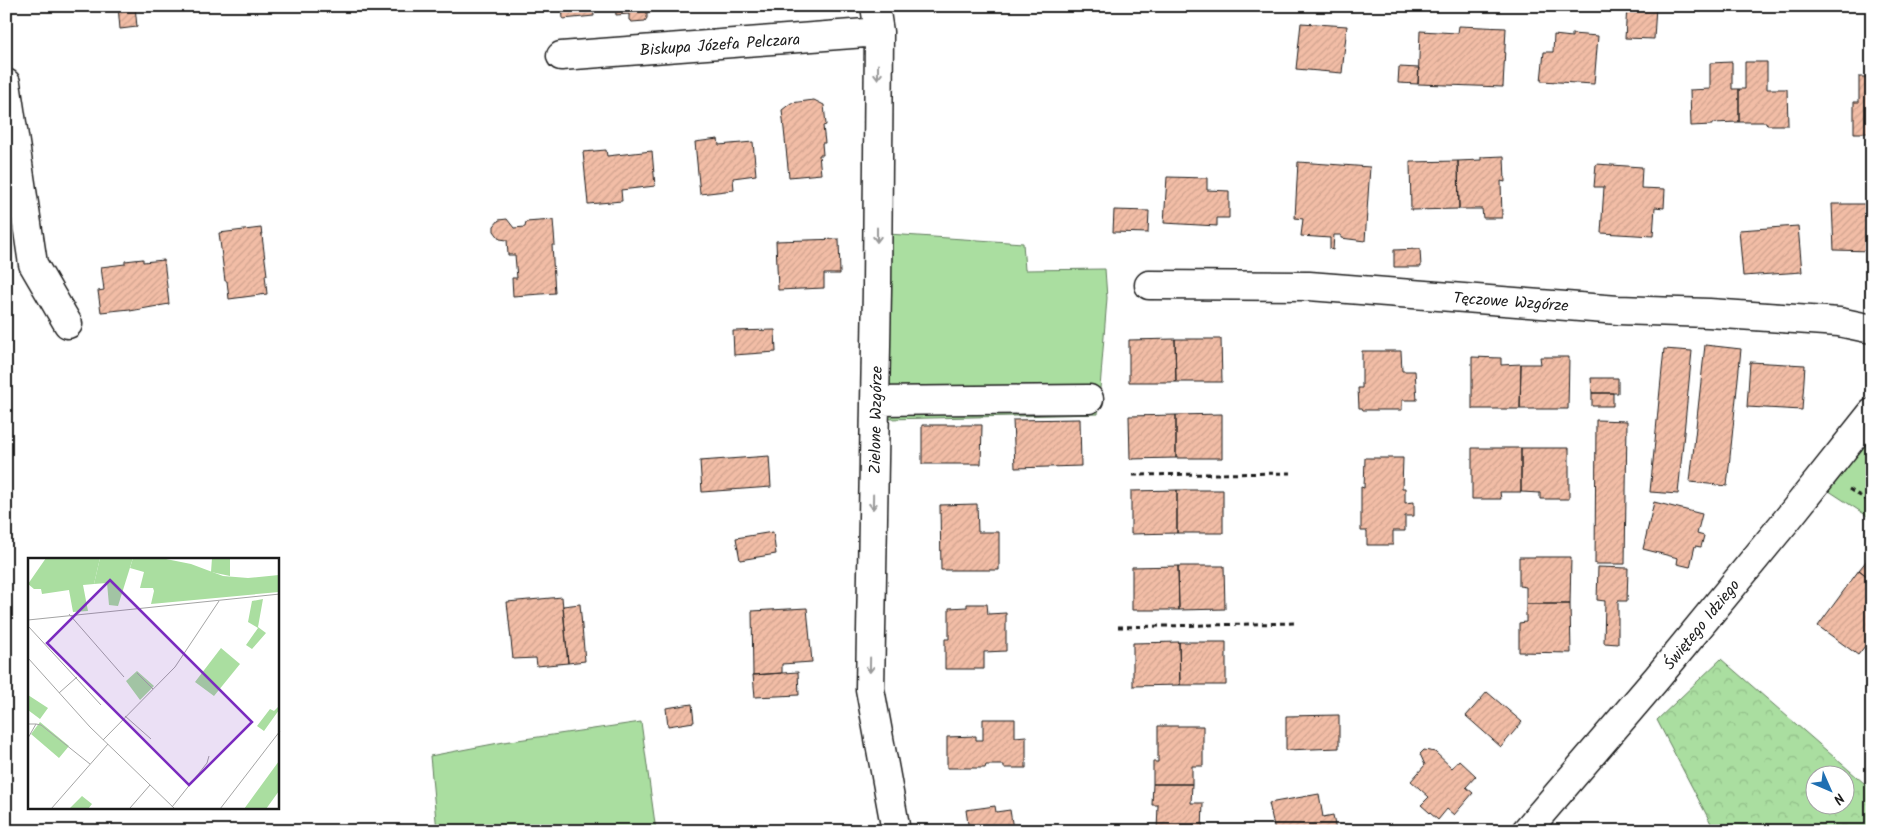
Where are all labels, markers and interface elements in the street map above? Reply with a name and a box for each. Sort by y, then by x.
street label: Biskupa Józefa Pelczara [639,27,801,64]
one-way arrow [874,64,883,80]
one-way arrow [872,226,882,242]
street label: Tęczowe Wzgórze [1453,286,1569,319]
street label: Zielone Wzgórze [863,366,890,474]
one-way arrow [868,494,878,510]
inset map [28,558,279,810]
street label: Świętego Idziego [1658,574,1747,676]
one-way arrow [865,656,875,672]
north arrow [1806,764,1856,814]
text: N [1827,788,1849,810]

